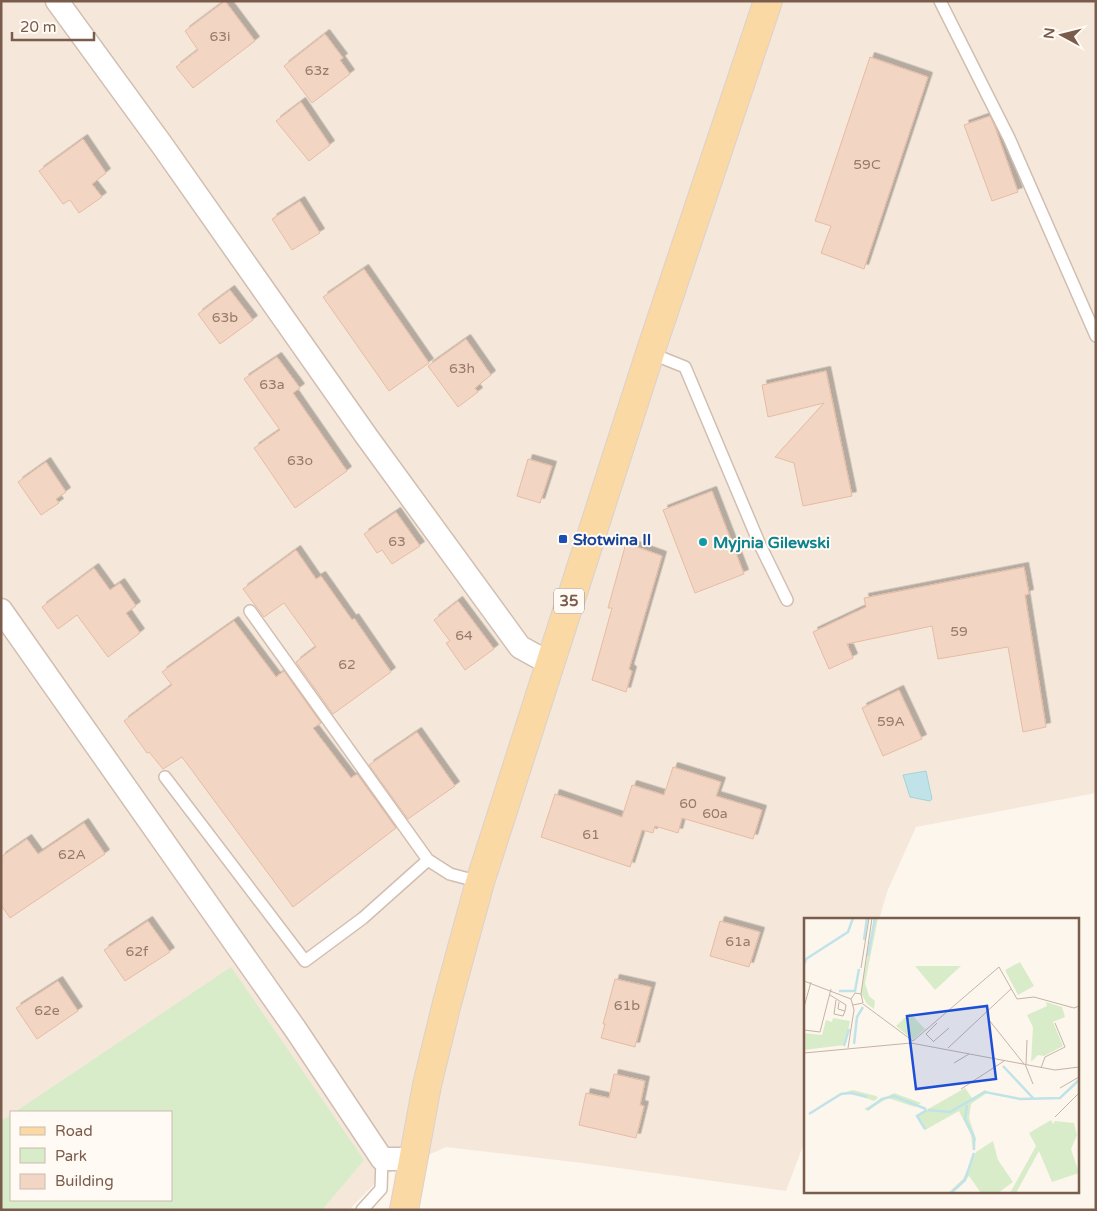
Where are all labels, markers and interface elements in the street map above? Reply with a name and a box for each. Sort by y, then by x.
scale bar [12,10,95,42]
north arrow [1037,10,1087,60]
text: 20 m [20,18,57,36]
text: N [1040,27,1059,40]
house number: 63i [209,28,231,45]
house number: 63z [305,62,329,79]
house number: 59C [853,156,881,173]
house number: 63b [212,309,238,326]
house number: 63h [449,360,475,377]
house number: 63a [259,376,285,393]
house number: 63o [287,452,313,469]
place label: Słotwina II [573,530,651,550]
house number: 63 [388,533,406,550]
marker: Słotwina II [557,533,569,545]
place label: Myjnia Gilewski [713,533,830,553]
marker: Myjnia Gilewski [697,536,709,548]
road number: 35 [554,588,584,614]
house number: 59 [950,623,968,640]
house number: 64 [455,627,473,644]
house number: 62 [338,656,356,673]
house number: 59A [877,713,905,730]
house number: 60 [679,795,697,812]
house number: 60a [702,805,728,822]
house number: 61 [582,826,600,843]
house number: 62A [58,846,86,863]
inset map [804,918,1080,1194]
house number: 61a [725,933,751,950]
house number: 62f [126,943,149,960]
house number: 61b [614,997,640,1014]
house number: 62e [34,1002,60,1019]
legend [10,1111,172,1201]
text: Road [55,1122,93,1140]
text: Park [55,1147,87,1165]
text: Building [55,1172,114,1190]

